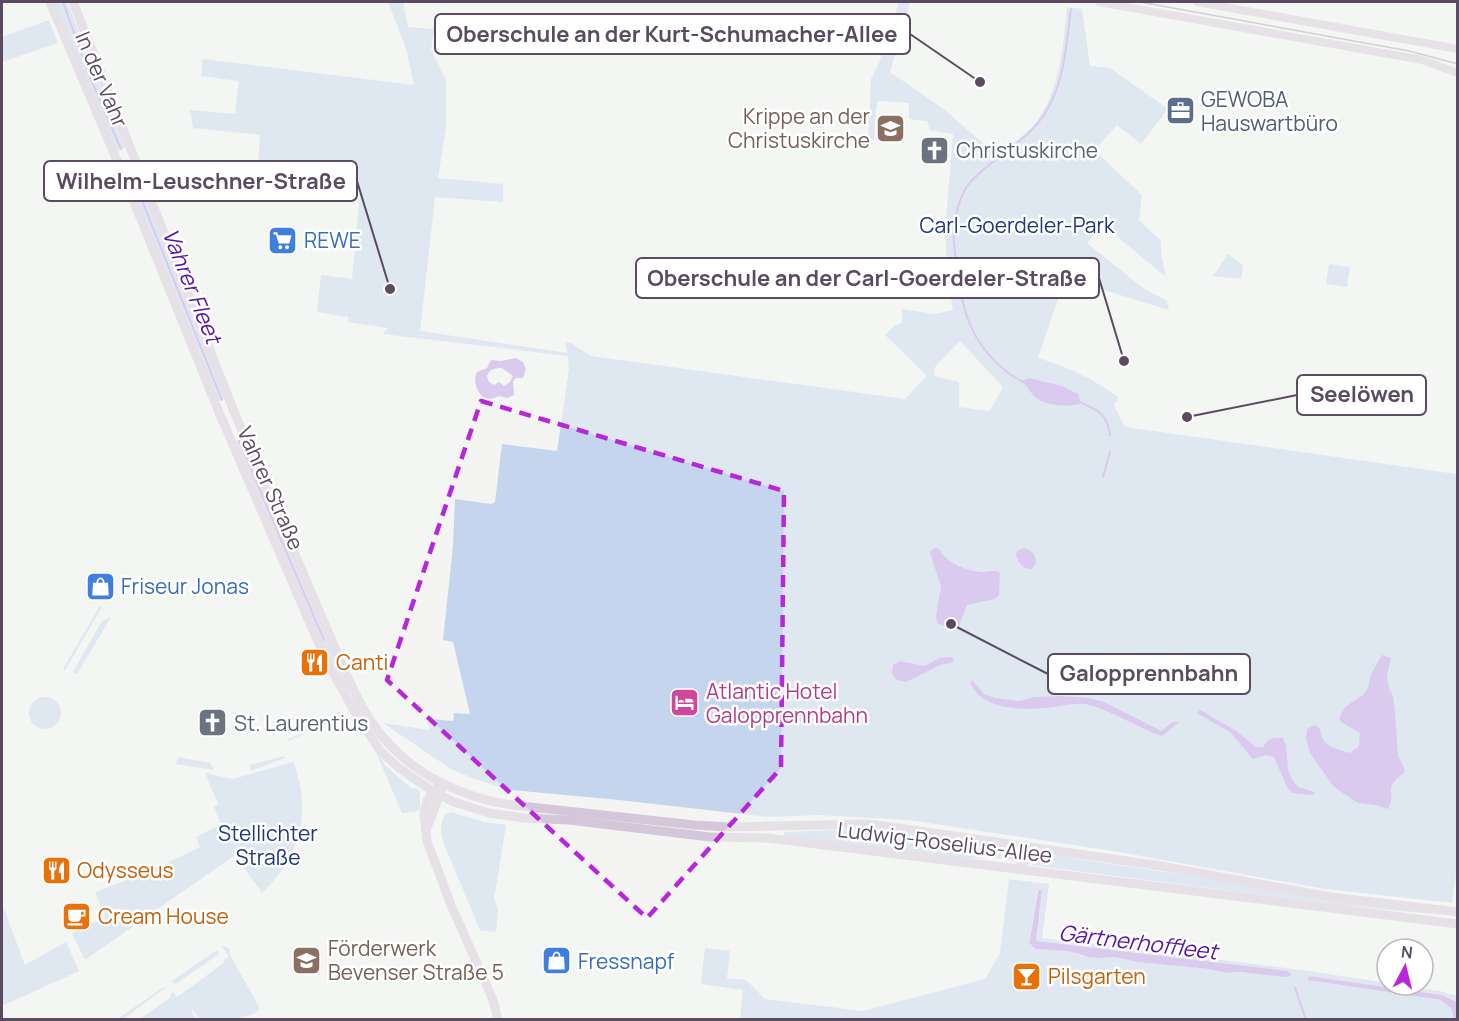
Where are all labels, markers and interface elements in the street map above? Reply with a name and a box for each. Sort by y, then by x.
callout: Oberschule an der Kurt-Schumacher-Allee [435,14,910,54]
text: Oberschule an der Kurt-Schumacher-Allee [446,19,898,49]
street label: In der Vahr [69,27,135,132]
place label: GEWOBA Hauswartbüro [1201,85,1338,137]
office icon: GEWOBA Hauswartbüro [1164,95,1196,127]
place label: Krippe an der Christuskirche [728,102,870,154]
school or university icon: Krippe an der Christuskirche [875,112,907,144]
church icon: Christuskirche [919,134,951,166]
place label: Christuskirche [956,136,1098,164]
callout: Wilhelm-Leuschner-Straße [44,161,357,201]
text: Wilhelm-Leuschner-Straße [56,166,346,196]
park label: Carl-Goerdeler-Park [920,211,1115,239]
water label: Vahrer Fleet [155,224,229,350]
supermarket icon: REWE [267,224,299,256]
place label: REWE [304,226,361,254]
callout: Oberschule an der Carl-Goerdeler-Straße [636,258,1099,298]
text: Oberschule an der Carl-Goerdeler-Straße [647,263,1087,293]
callout: Seelöwen [1297,375,1426,415]
text: Seelöwen [1310,379,1414,409]
street label: Vahrer Straße [231,422,311,554]
shop icon: Friseur Jonas [84,570,116,602]
place label: Friseur Jonas [121,572,249,600]
restaurant icon: Canti [299,646,331,678]
place label: Canti [336,648,388,676]
callout: Galopprennbahn [1048,654,1250,694]
text: Galopprennbahn [1060,658,1238,688]
place label: Atlantic Hotel Galopprennbahn [706,677,868,729]
hotel icon: Atlantic Hotel Galopprennbahn [669,687,701,719]
church icon: St. Laurentius [197,707,229,739]
place label: St. Laurentius [234,709,368,737]
street label: Ludwig-Roselius-Allee [836,815,1054,869]
park label: Stellichter Straße [218,819,318,871]
restaurant icon: Odysseus [40,854,72,886]
place label: Odysseus [77,856,174,884]
cafe icon: Cream House [61,900,93,932]
place label: Cream House [98,902,229,930]
water label: Gärtnerhoffleet [1057,917,1221,967]
place label: Förderwerk Bevenser Straße 5 [328,934,504,986]
north arrow [1375,937,1435,997]
text: N [1400,940,1414,964]
school or university icon: Förderwerk Bevenser Straße 5 [291,944,323,976]
shop icon: Fressnapf [541,945,573,977]
place label: Fressnapf [578,947,675,975]
bar icon: Pilsgarten [1011,960,1043,992]
place label: Pilsgarten [1048,962,1146,990]

